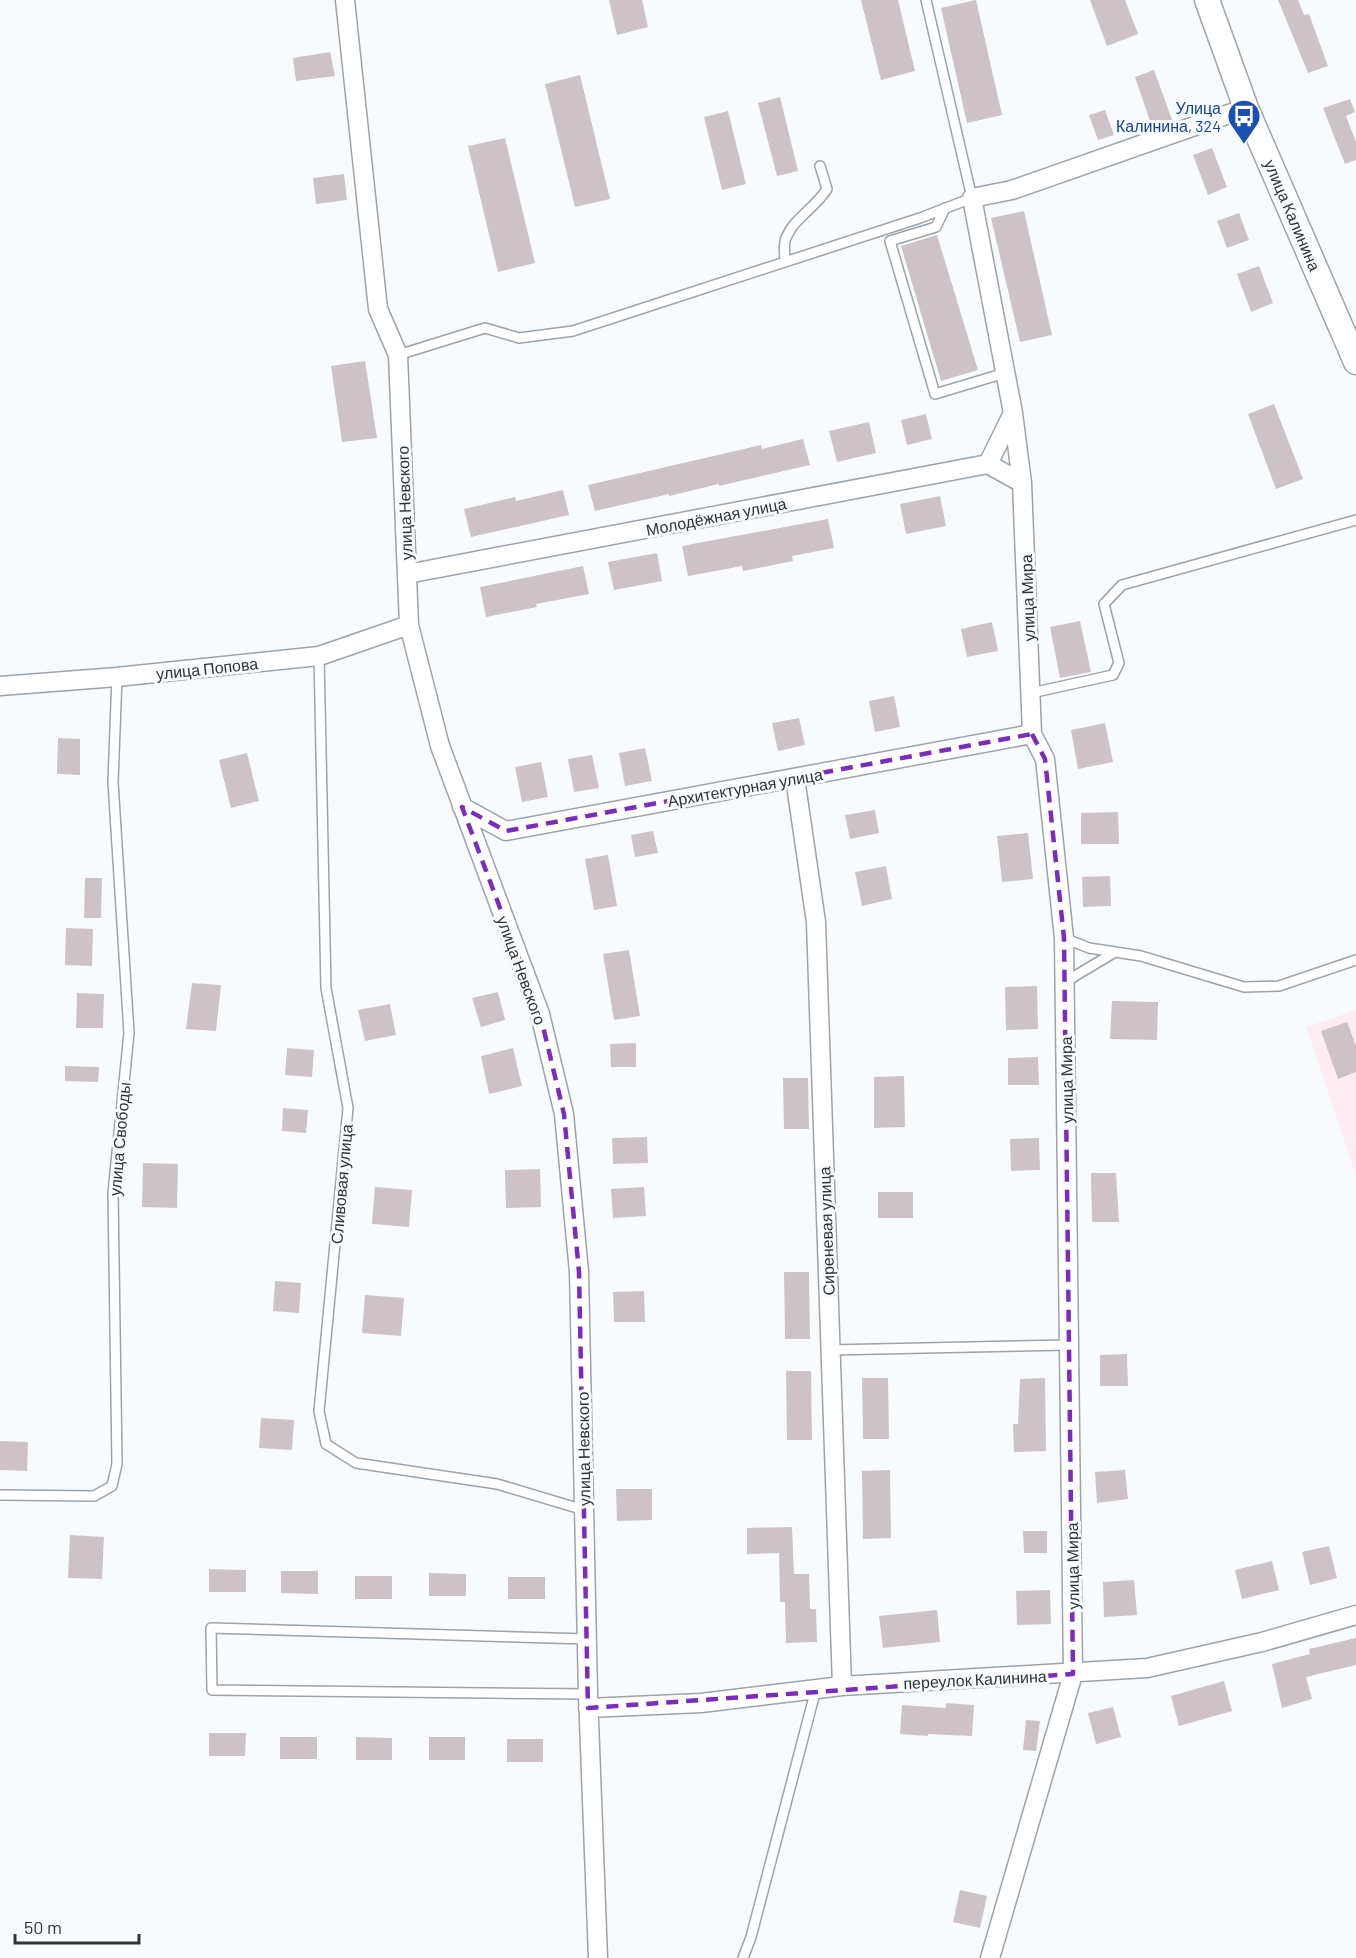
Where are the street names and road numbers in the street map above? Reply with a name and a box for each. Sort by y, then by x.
street label: улица Калинина [1261,156,1325,274]
street label: улица Невского [393,445,415,561]
street label: Молодёжная улица [644,493,788,539]
street label: улица Мира [1016,554,1038,642]
street label: улица Попова [155,653,259,683]
street label: Архитектурная улица [666,764,824,810]
street label: улица Невского [494,913,551,1027]
street label: улица Мира [1056,1036,1076,1124]
street label: улица Свободы [105,1081,133,1197]
street label: Сливовая улица [326,1123,356,1245]
street label: Сиреневая улица [814,1166,838,1296]
street label: улица Невского [573,1392,593,1506]
street label: улица Мира [1062,1522,1082,1610]
street label: переулок Калинина [903,1666,1047,1692]

